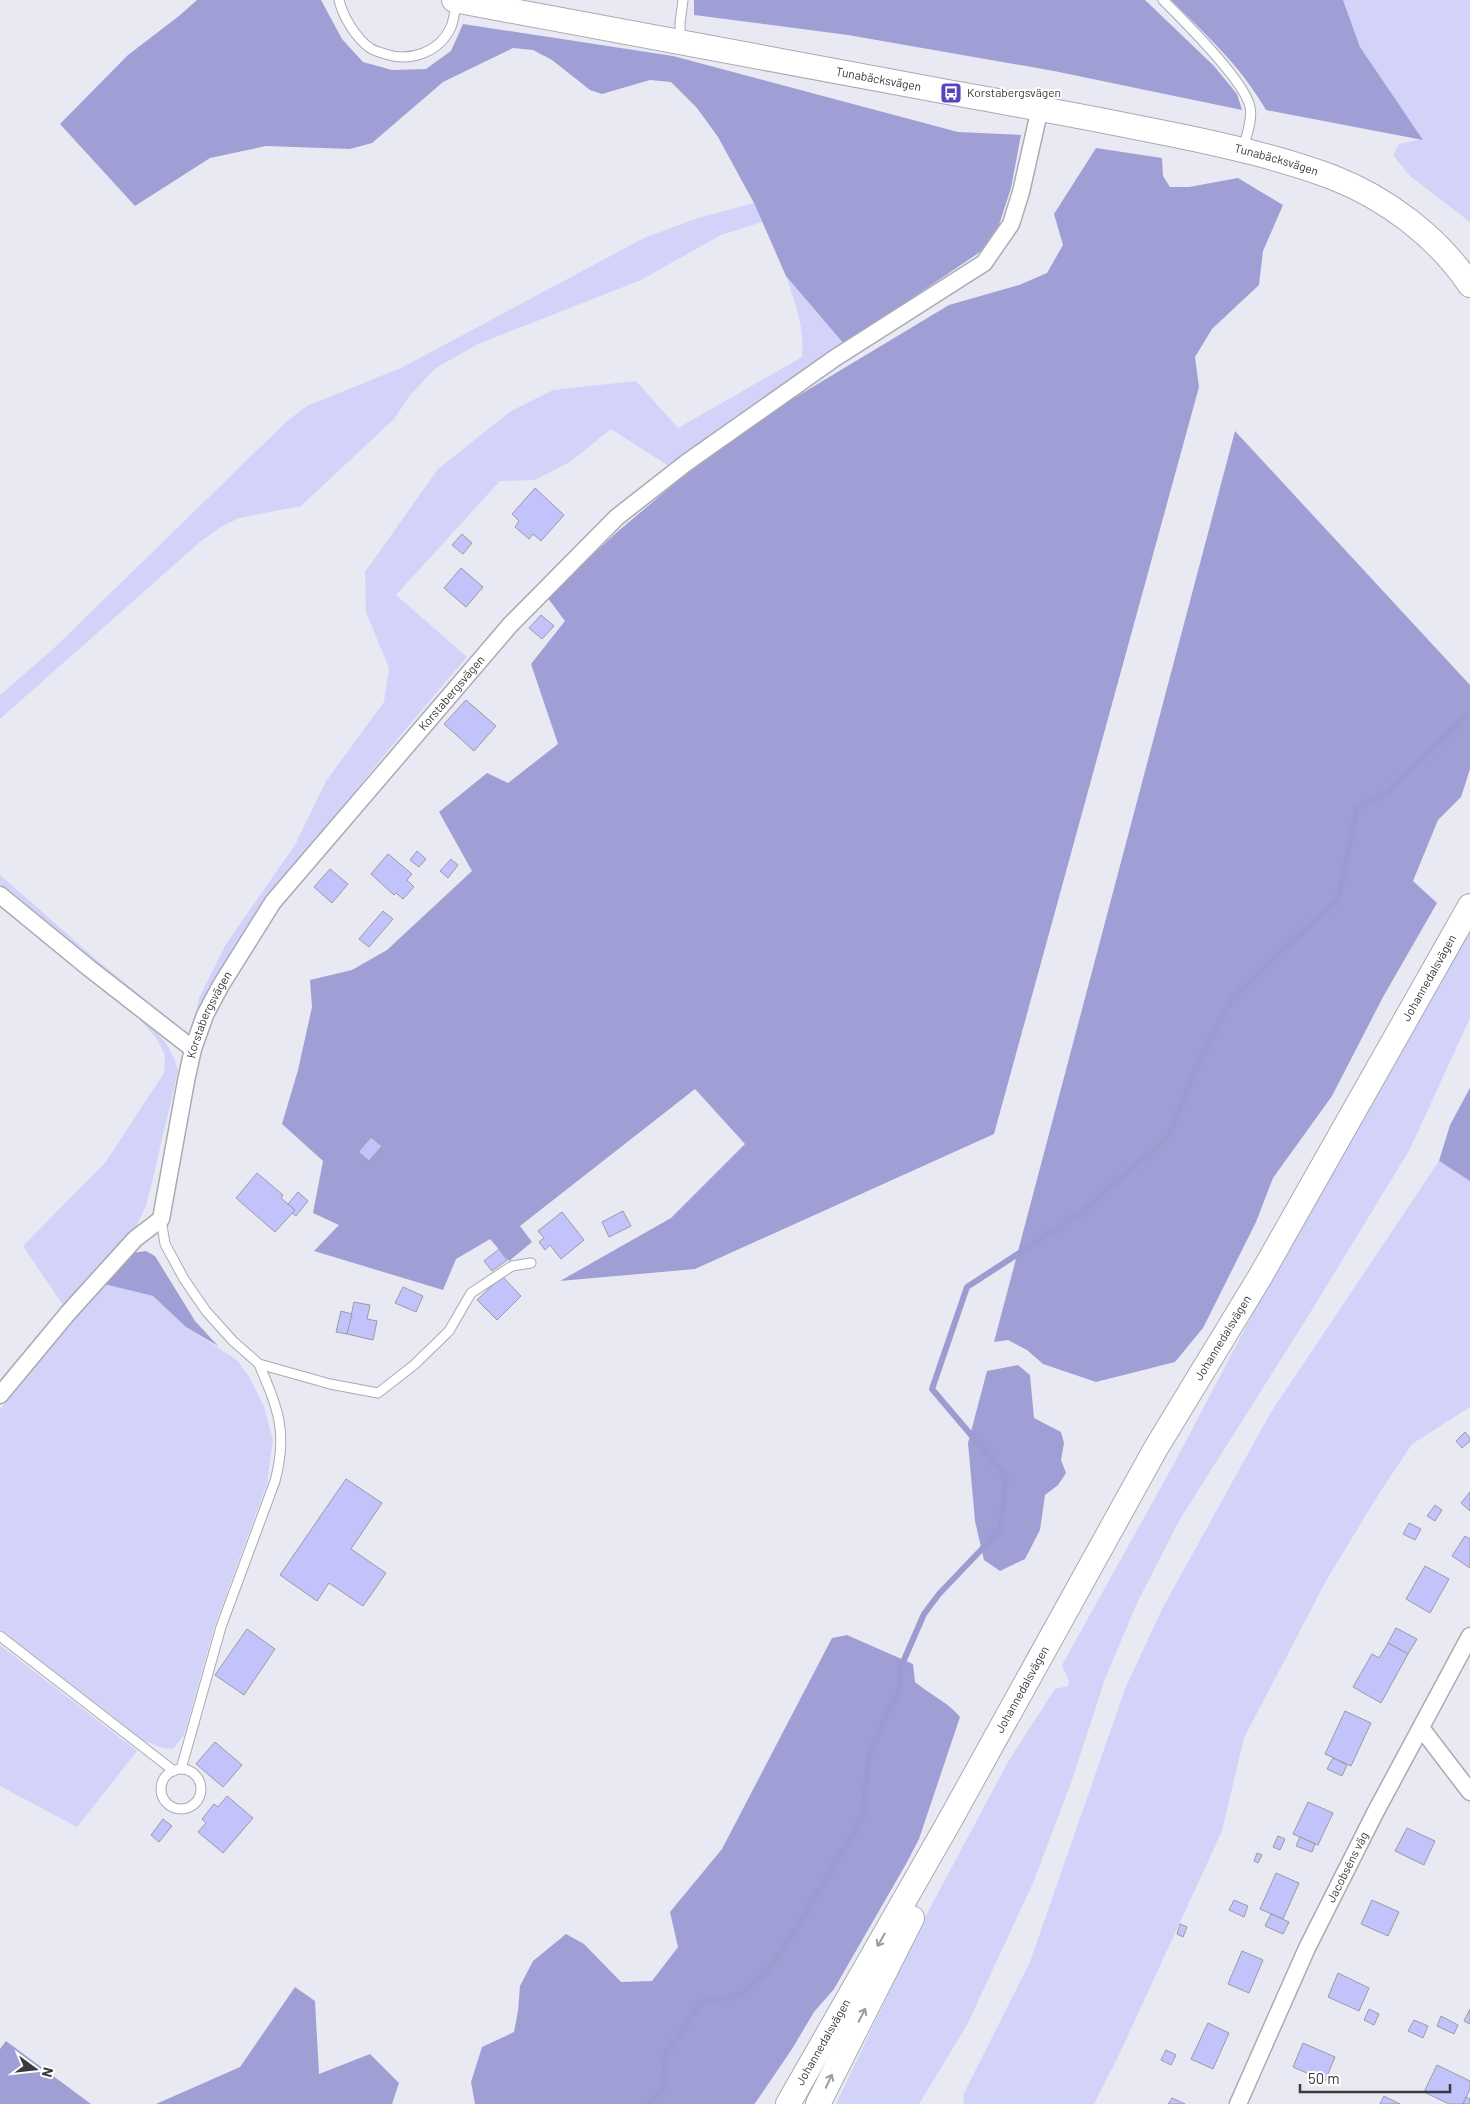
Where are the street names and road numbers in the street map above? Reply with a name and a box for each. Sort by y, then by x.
street label: Tunabäcksvägen [835,64,923,93]
street label: Tunabäcksvägen [1233,140,1321,178]
street label: Korstabergsvägen [415,652,487,733]
street label: Johannedalsvägen [1398,932,1458,1023]
street label: Korstabergsvägen [183,968,234,1059]
street label: Johannedalsvägen [1191,1292,1253,1383]
street label: Johannedalsvägen [992,1643,1051,1735]
street label: Jacobséns väg [1323,1829,1370,1904]
street label: Johannedalsvägen [792,1996,853,2088]

